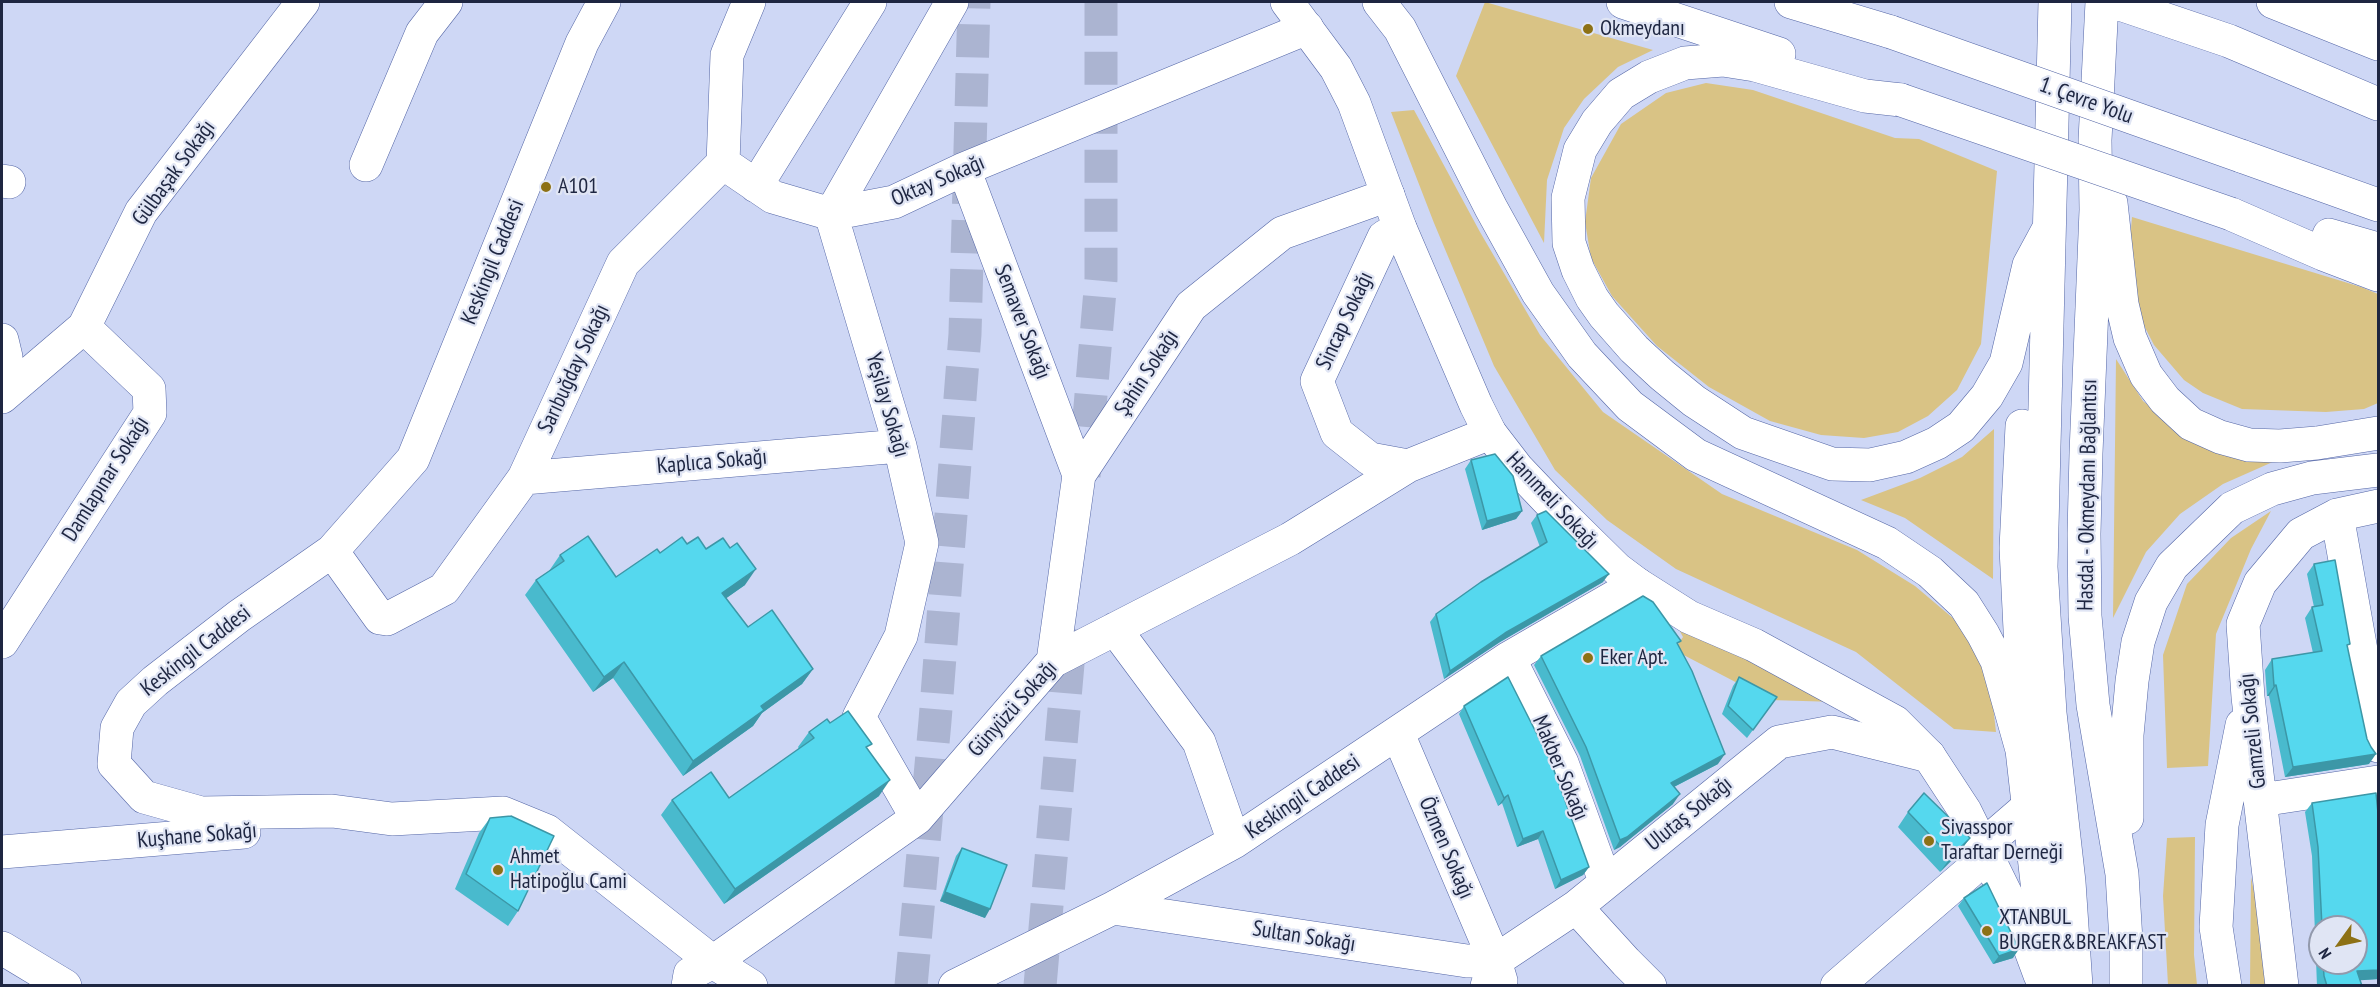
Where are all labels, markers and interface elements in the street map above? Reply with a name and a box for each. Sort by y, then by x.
place label: Okmeydanı [1600,16,1685,42]
marker: Okmeydanı [1581,22,1595,36]
street label: 1. Çevre Yolu [2036,72,2136,130]
street label: Gülbaşak Sokağı [127,115,221,231]
street label: Oktay Sokağı [887,150,989,212]
place label: A101 [558,174,598,200]
marker: A101 [539,180,553,194]
street label: Keskingil Caddesi [456,196,530,328]
street label: Semaver Sokağı [988,261,1056,383]
street label: Sincap Sokağı [1311,268,1379,374]
street label: Sarıbuğday Sokağı [533,300,615,438]
street label: Şahin Sokağı [1109,325,1185,421]
street label: Yeşilay Sokağı [860,350,914,460]
street label: Hasdal - Okmeydanı Bağlantısı [2073,379,2103,611]
street label: Damlapınar Sokağı [57,412,155,546]
street label: Kaplıca Sokağı [656,444,768,480]
street label: Hanımeli Sokağı [1500,447,1604,555]
street label: Keskingil Caddesi [136,600,256,702]
place label: Eker Apt. [1600,645,1667,671]
marker: Eker Apt. [1581,651,1595,665]
street label: Günyüzü Sokağı [963,655,1063,763]
street label: Gamzeli Sokağı [2234,672,2272,790]
street label: Makber Sokağı [1526,712,1594,824]
street label: Keskingil Caddesi [1241,749,1365,845]
street label: Ulutaş Sokağı [1640,771,1738,857]
street label: Özmen Sokağı [1413,793,1479,903]
place label: Sivasspor Taraftar Derneği [1941,815,2063,866]
street label: Kuşhane Sokağı [136,818,258,854]
marker: Sivasspor Taraftar Derneği [1922,834,1936,848]
place label: Ahmet Hatipoğlu Cami [510,844,627,896]
marker: Ahmet Hatipoğlu Cami [491,863,505,877]
place label: XTANBUL BURGER&BREAKFAST [1999,905,2166,956]
north arrow [2308,915,2368,975]
street label: Sultan Sokağı [1251,916,1357,958]
marker: XTANBUL BURGER&BREAKFAST [1980,924,1994,938]
text: N [2314,945,2335,963]

